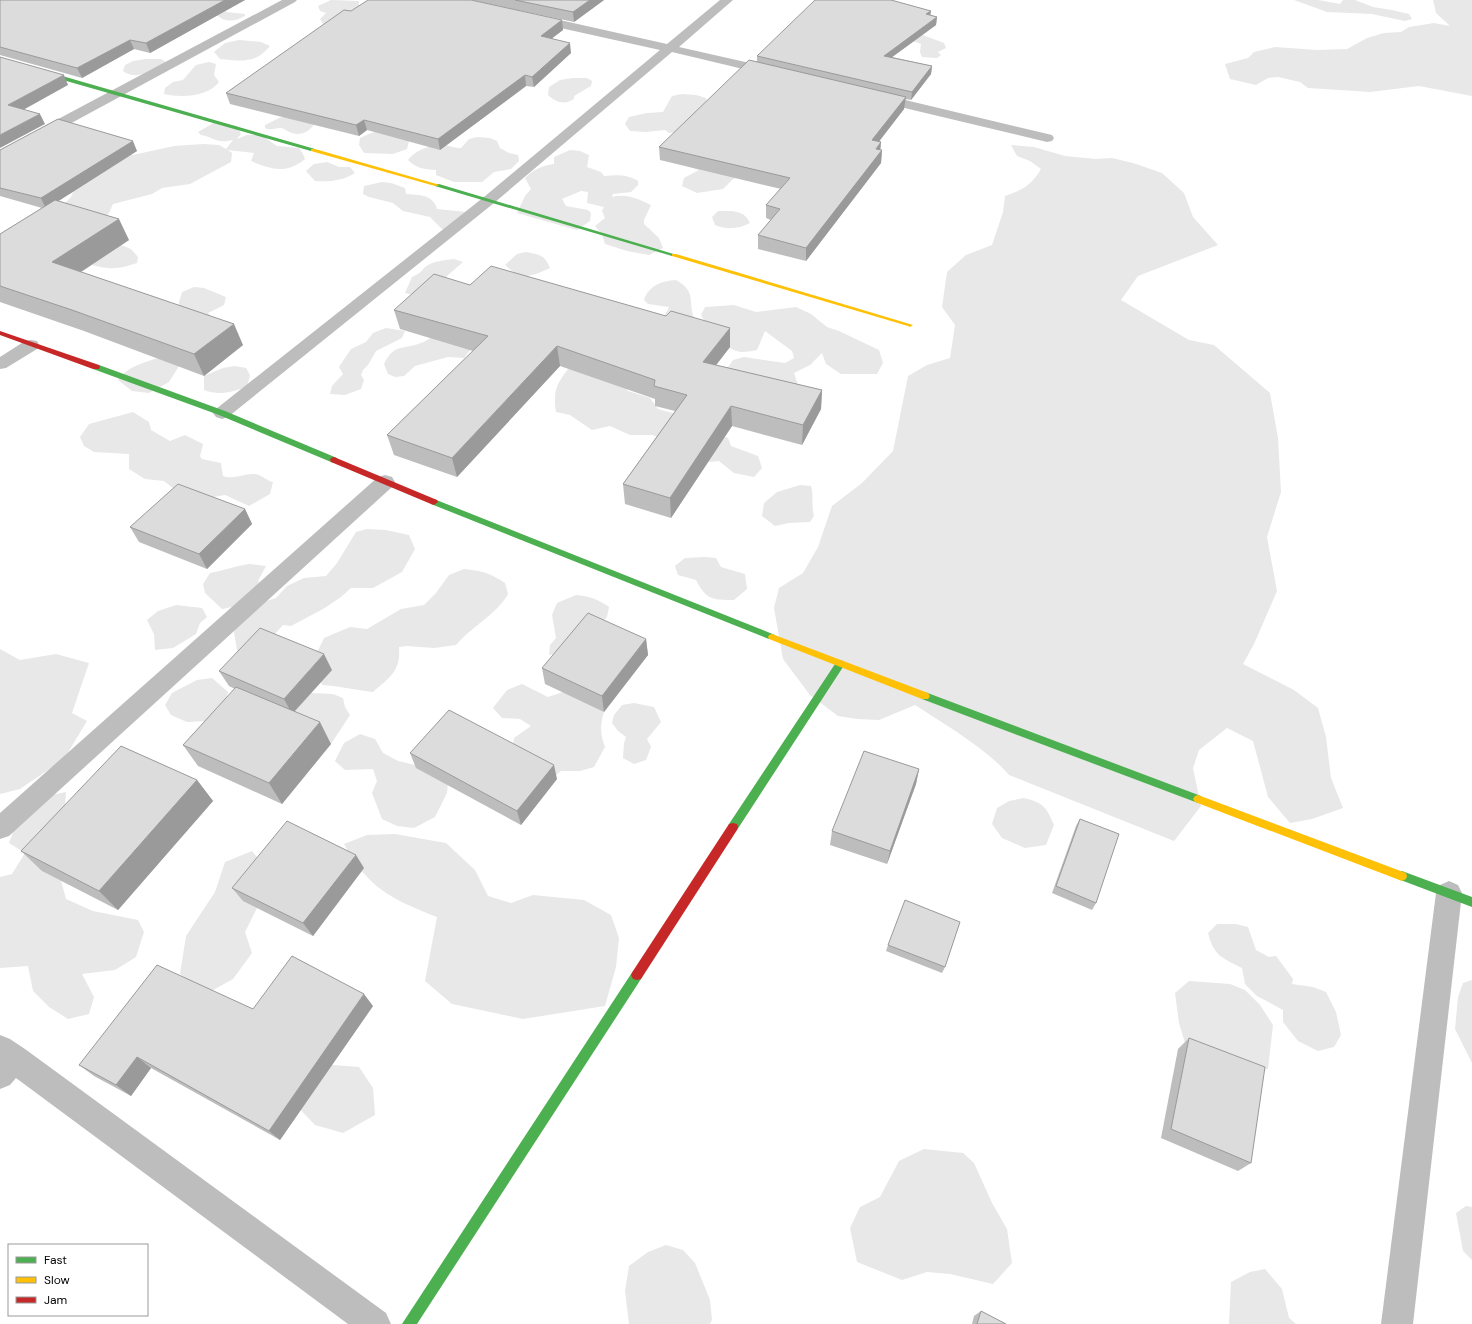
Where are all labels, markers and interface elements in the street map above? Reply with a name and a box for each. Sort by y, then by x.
legend [8,1244,148,1316]
text: Fast [44,1252,67,1268]
text: Slow [44,1272,70,1288]
text: Jam [44,1292,67,1308]

